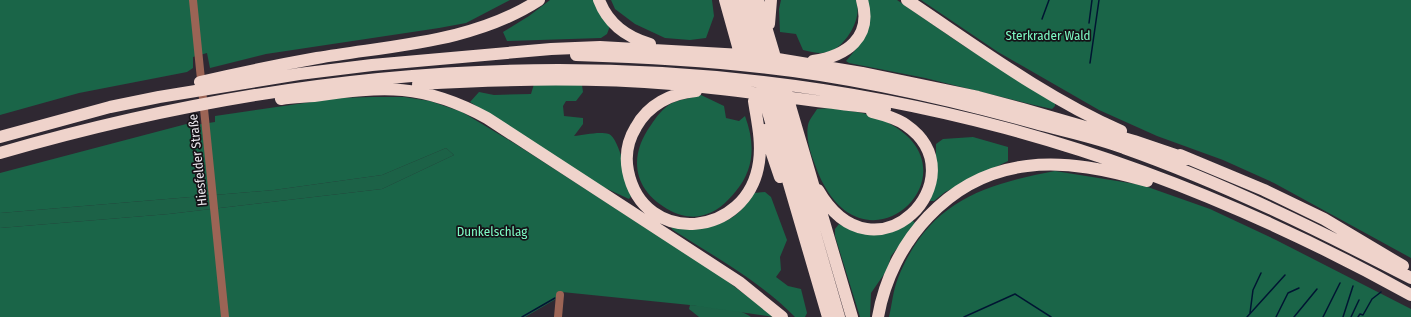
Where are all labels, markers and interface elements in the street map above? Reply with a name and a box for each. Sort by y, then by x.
park label: Sterkrader Wald [1006,28,1090,43]
street label: Hiesfelder Straße [185,113,210,207]
park label: Dunkelschlag [457,224,528,239]

